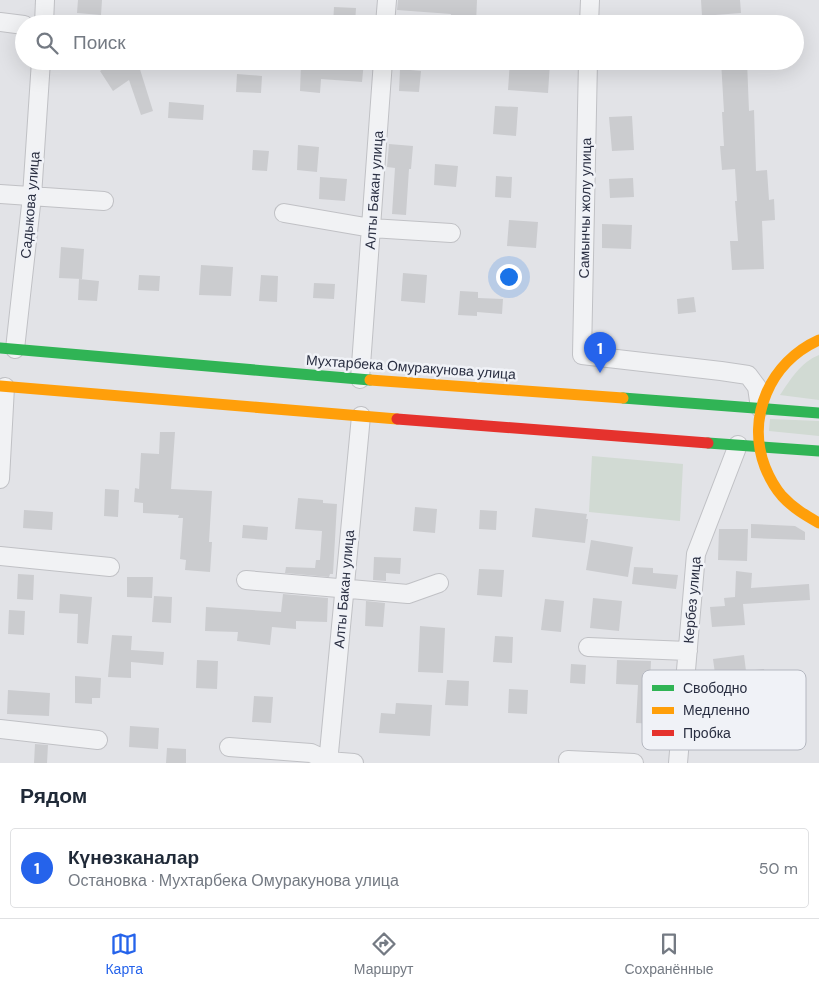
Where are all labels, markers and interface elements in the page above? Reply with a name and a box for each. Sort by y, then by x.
search box [15,15,804,70]
icon: search [33,29,61,57]
text: Поиск [73,30,126,55]
street label: Алты Бакан улица [361,130,387,250]
street label: Самынчы жолу улица [575,137,595,279]
street label: Садыкова улица [16,150,44,259]
your location [496,264,522,290]
pin: 1 [584,332,616,373]
street label: Мухтарбека Омуракунова улица [306,351,517,383]
street label: Алты Бакан улица [330,529,358,649]
street label: Кербез улица [679,555,705,644]
legend [642,670,806,750]
text: Свободно [683,679,748,697]
text: Медленно [683,701,750,719]
text: Пробка [683,724,731,742]
text: Рядом [20,782,87,810]
text: Күнөзканалар [68,845,199,870]
text: 1 [34,858,40,879]
text: 50 m [759,858,798,879]
text: Остановка · Мухтарбека Омуракунова улица [68,870,399,891]
tab: Карта [105,930,143,978]
tab: Маршрут [354,930,414,978]
tab: Сохранённые [624,930,714,978]

